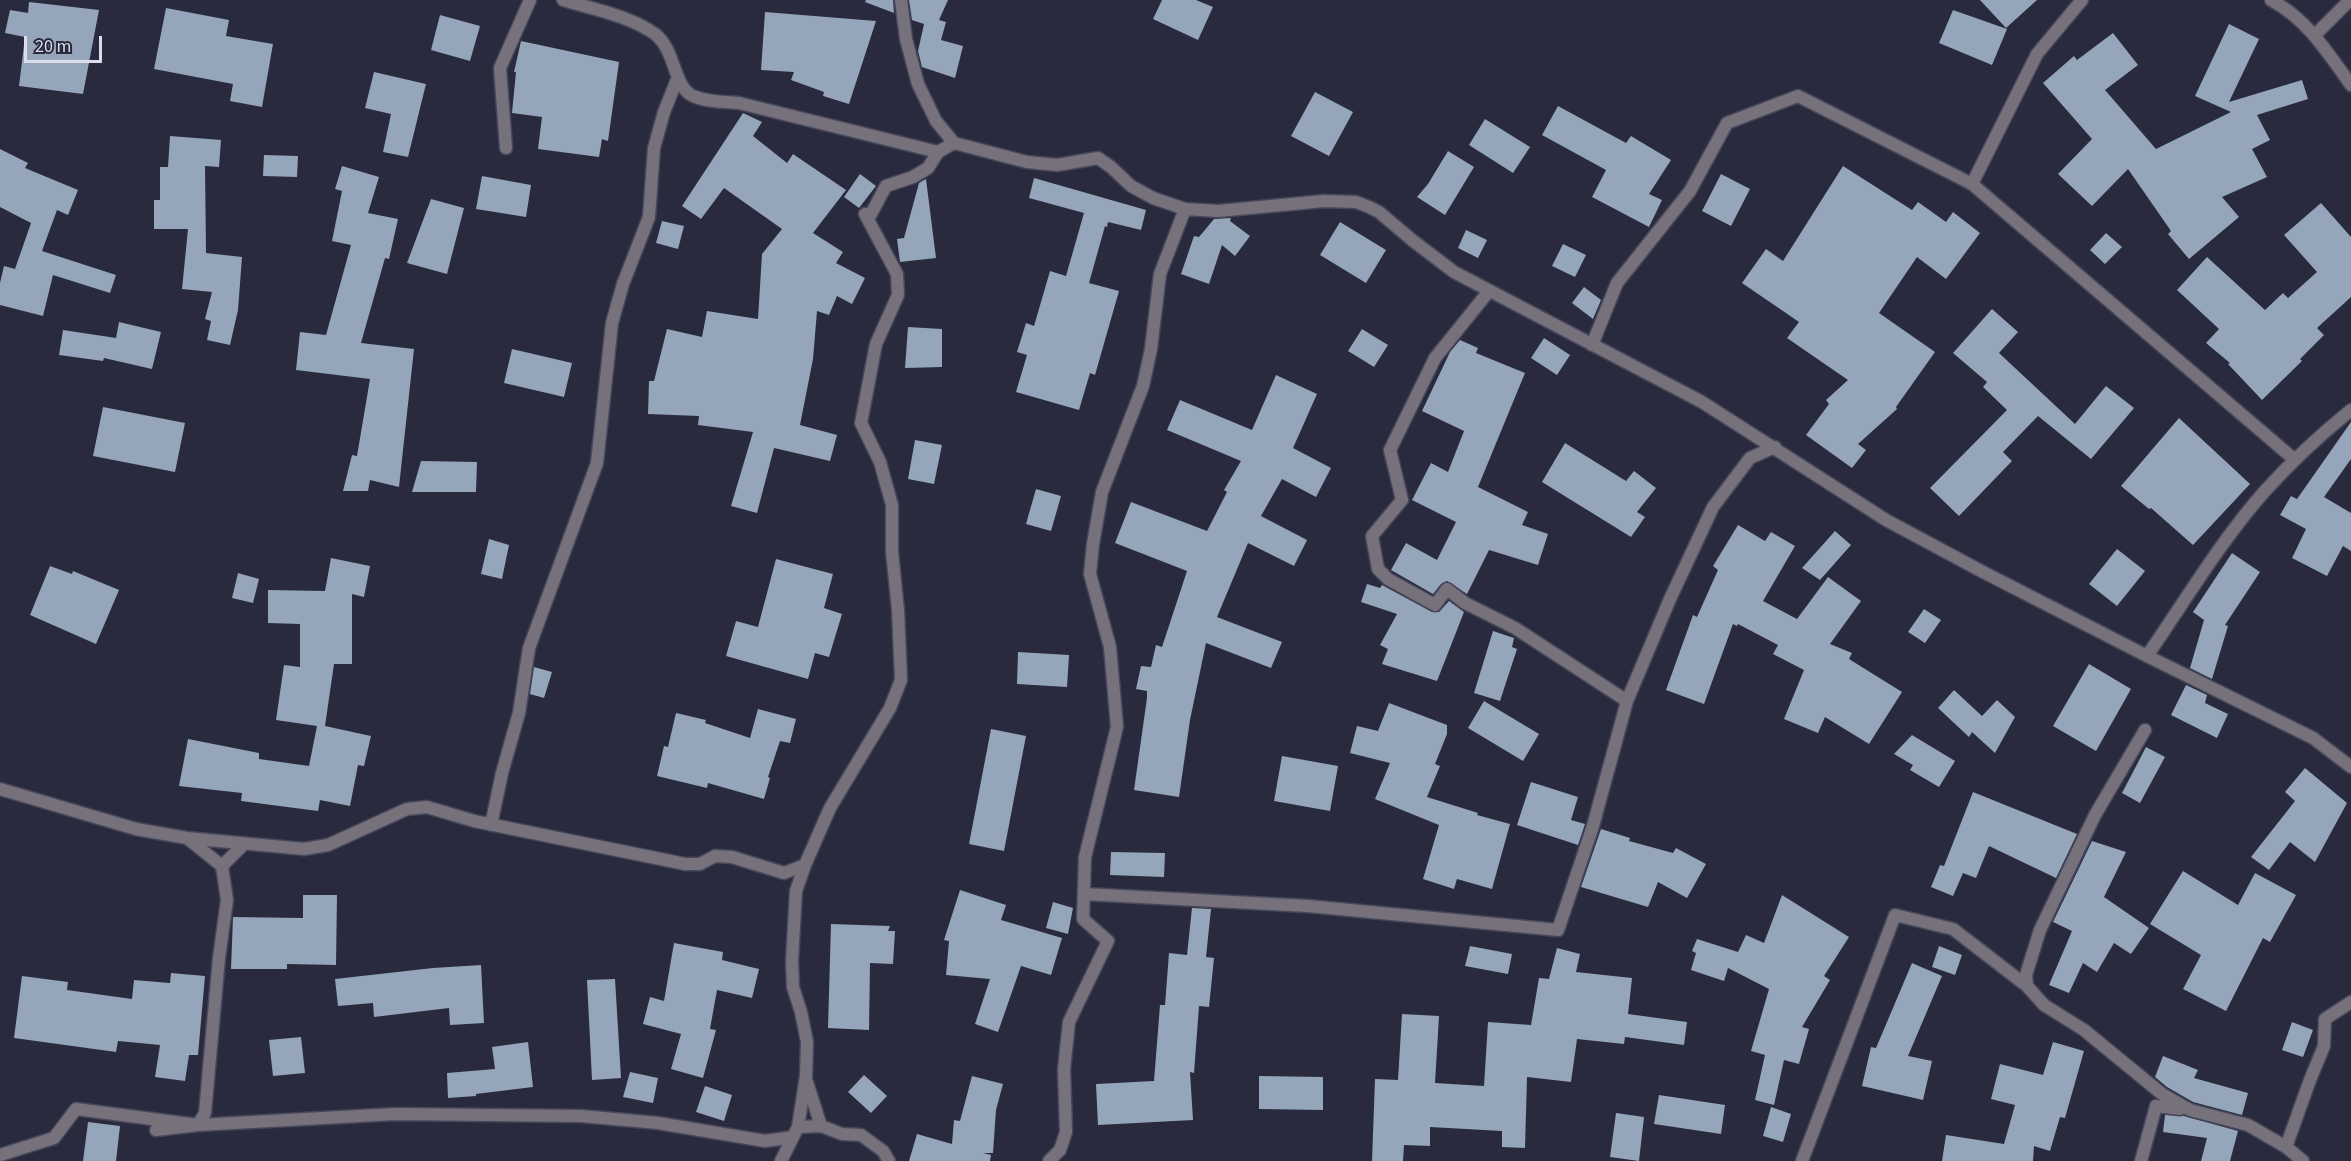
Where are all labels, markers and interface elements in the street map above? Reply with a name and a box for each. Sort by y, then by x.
scale bar [27,24,105,62]
text: 20 m [35,34,71,59]

